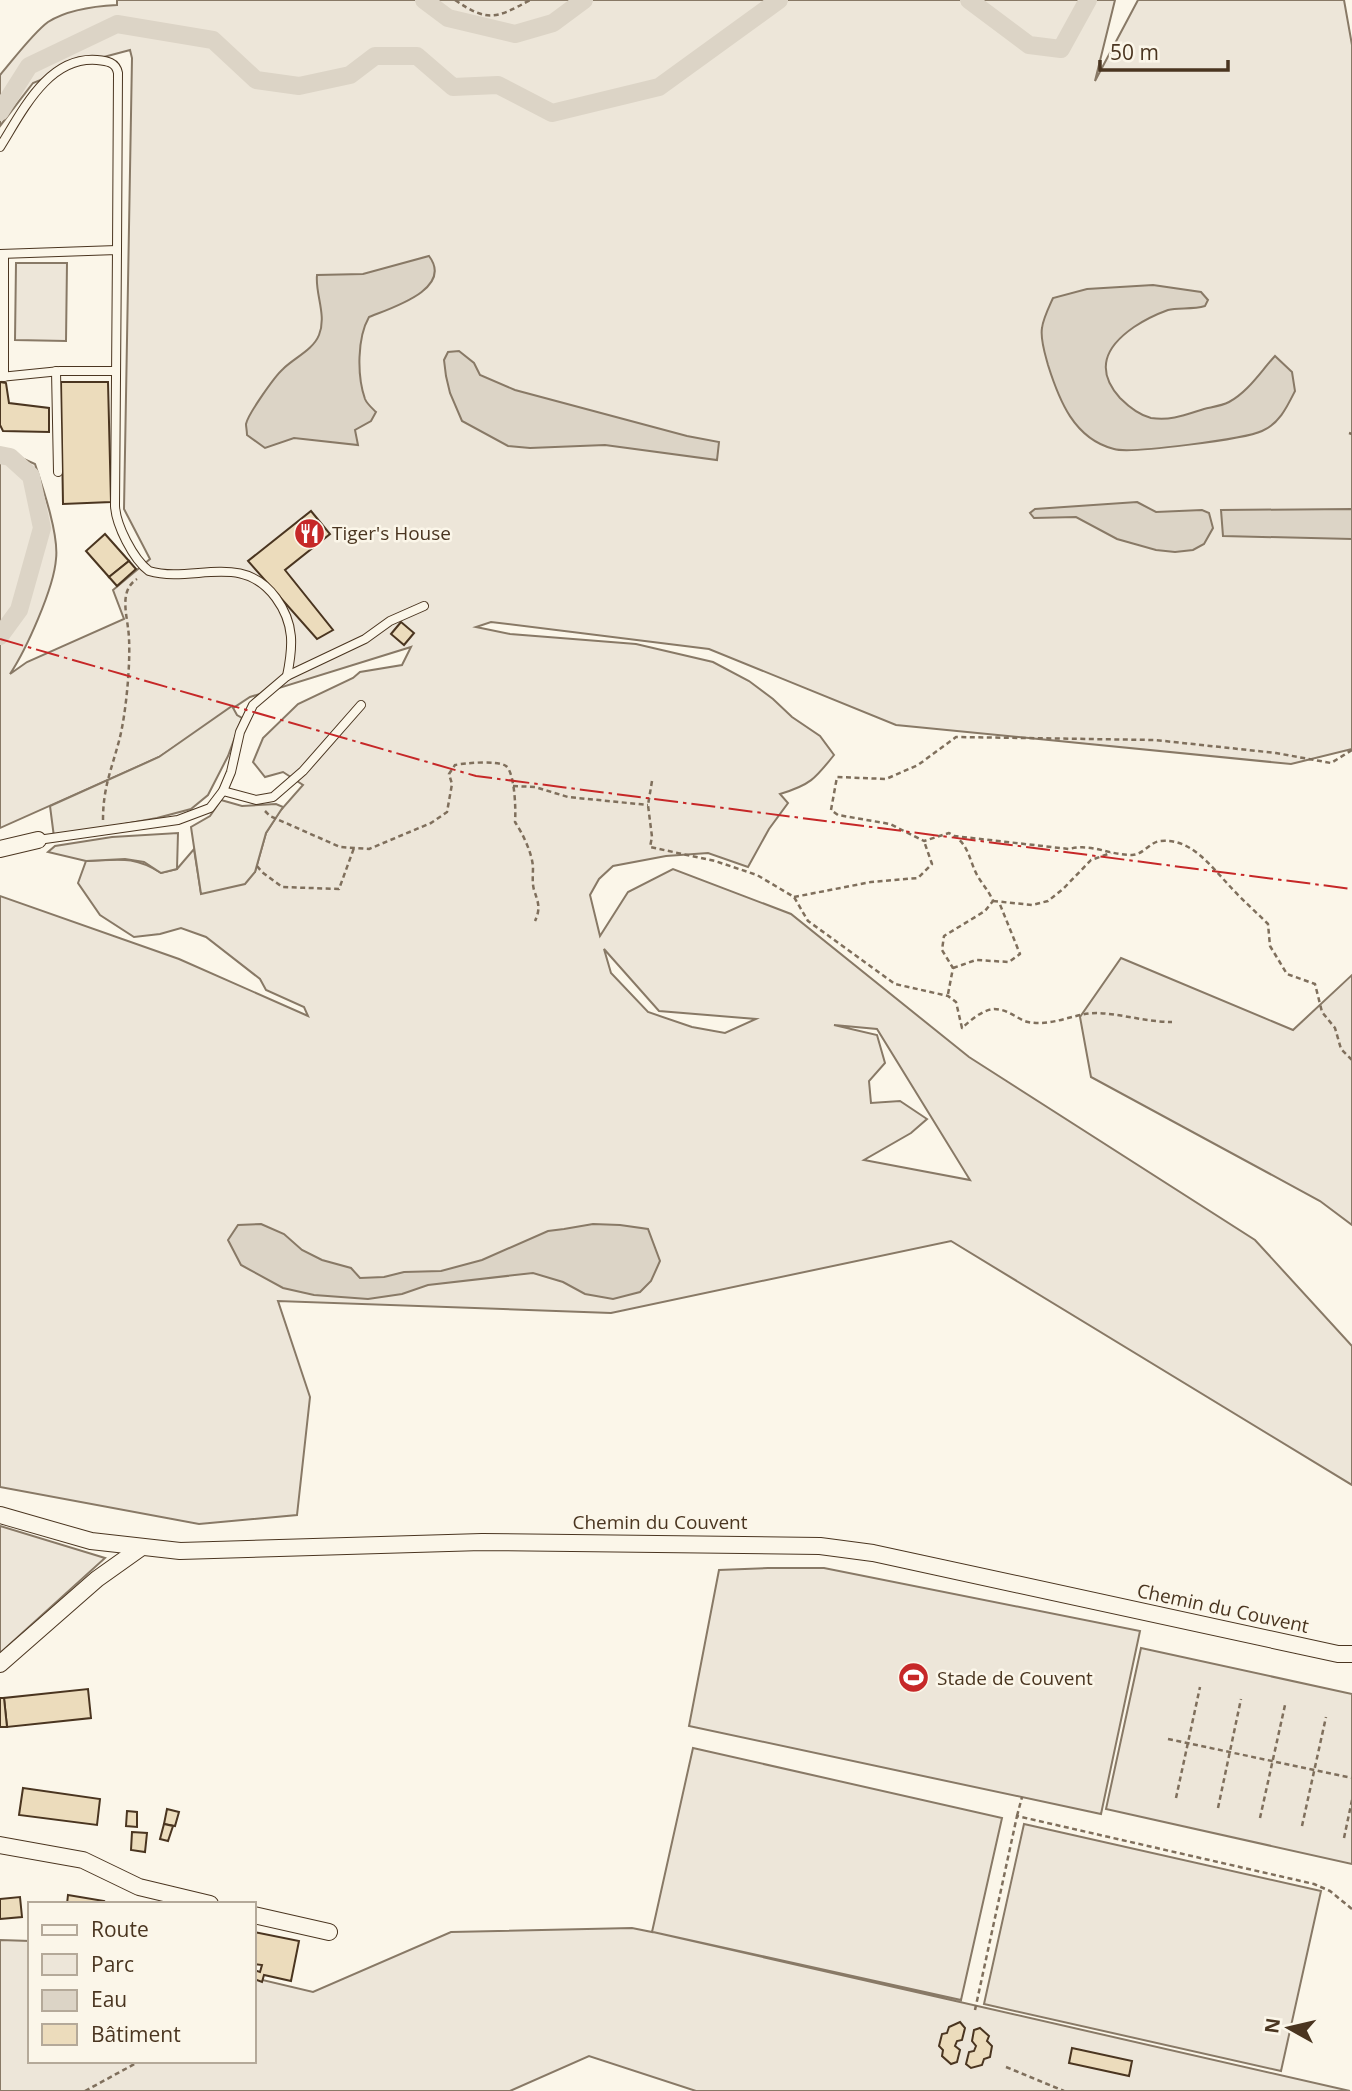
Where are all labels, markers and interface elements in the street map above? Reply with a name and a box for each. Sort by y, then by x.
scale bar [1100,28,1228,72]
text: 50 m [1110,38,1159,66]
restaurant icon: Tiger's House [292,516,326,550]
place label: Tiger's House [332,520,451,546]
street label: Chemin du Couvent [572,1509,748,1535]
street label: Chemin du Couvent [1135,1577,1312,1639]
sports icon: Stade de Couvent [897,1661,931,1695]
place label: Stade de Couvent [937,1665,1093,1691]
legend [28,1902,256,2063]
text: Route [91,1915,149,1943]
text: Parc [91,1950,134,1978]
text: Eau [91,1985,127,2013]
north arrow [1254,1993,1324,2063]
text: N [1258,2016,1286,2035]
text: Bâtiment [91,2020,181,2048]

